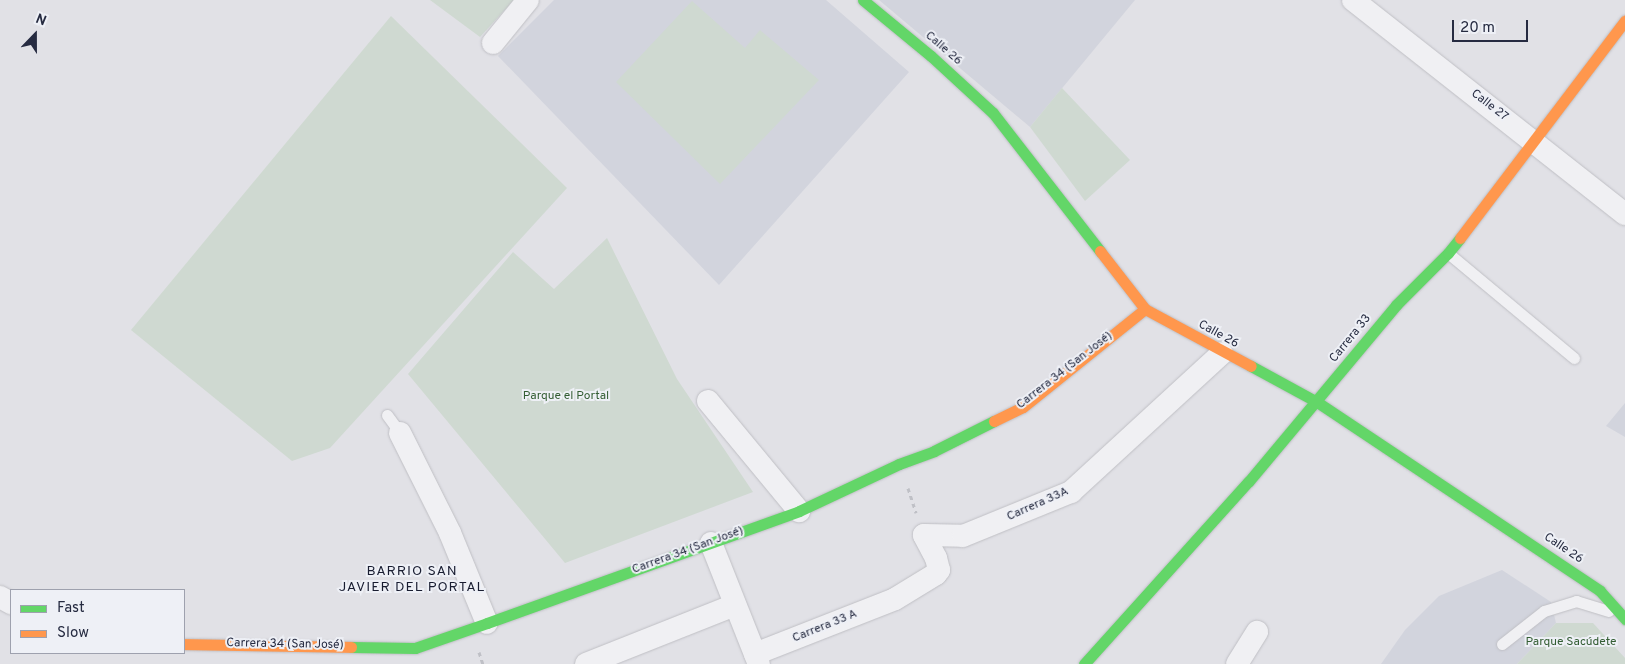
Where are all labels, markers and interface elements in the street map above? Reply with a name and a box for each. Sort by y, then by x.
north arrow [10,10,60,60]
scale bar [1455,10,1531,42]
text: N [33,11,49,30]
text: 20 m [1460,19,1495,38]
street label: Calle 26 [922,29,964,69]
street label: Calle 27 [1468,87,1510,125]
street label: Carrera 33 [1327,312,1375,366]
street label: Calle 26 [1195,318,1241,352]
street label: Carrera 34 (San José) [1014,329,1116,413]
park label: Parque el Portal [523,390,609,404]
street label: Carrera 33A [1005,485,1071,525]
street label: Carrera 34 (San José) [630,524,746,578]
street label: Calle 26 [1541,531,1585,567]
district label: BARRIO SAN JAVIER DEL PORTAL [336,564,488,596]
legend [10,589,185,654]
text: Fast [57,599,85,618]
street label: Carrera 33 A [790,607,860,647]
text: Slow [57,624,89,643]
park label: Parque Sacúdete [1525,636,1617,650]
street label: Carrera 34 (San José) [226,637,344,653]

